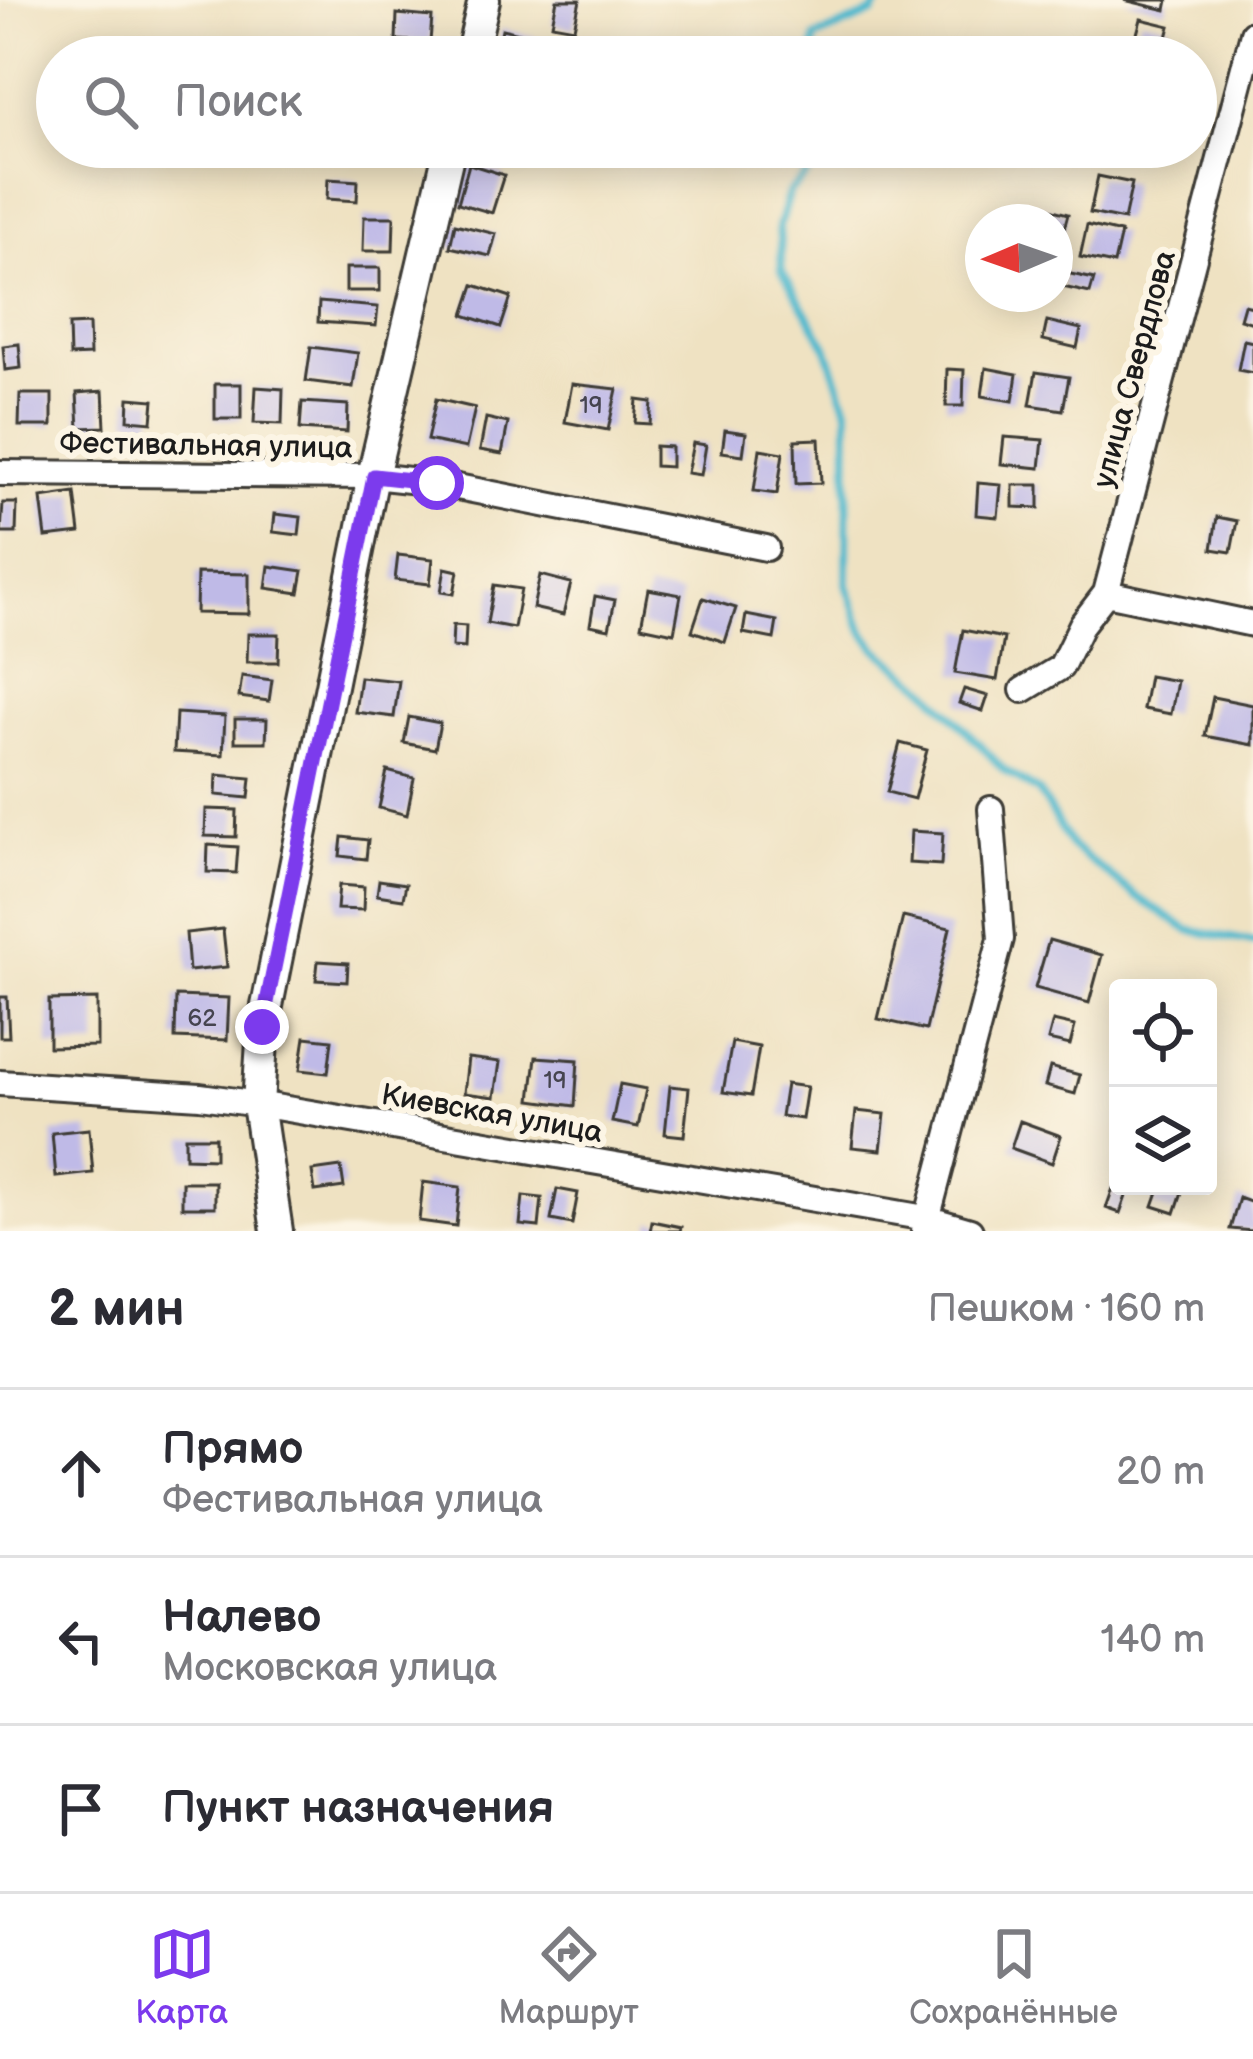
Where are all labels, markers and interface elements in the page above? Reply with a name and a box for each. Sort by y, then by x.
search box [36,36,1217,168]
icon: search [78,69,144,135]
text: Поиск [174,75,302,130]
north arrow [965,204,1073,312]
street label: улица Свердлова [1086,246,1184,492]
house number: 19 [579,391,603,420]
street label: Фестивальная улица [59,425,353,467]
route start [410,456,464,510]
map controls [1109,979,1217,1195]
button: locate [1109,979,1217,1087]
route end [235,1000,289,1054]
house number: 62 [188,1004,216,1033]
house number: 19 [543,1066,567,1095]
street label: Киевская улица [378,1077,606,1151]
button: layers [1109,1087,1217,1195]
text: 2 мин [48,1279,185,1340]
text: Пешком · 160 m [928,1286,1205,1333]
text: Прямо [162,1422,303,1477]
icon: ahead [48,1440,114,1506]
text: 20 m [1116,1449,1205,1496]
text: Фестивальная улица [162,1477,543,1524]
text: Налево [162,1590,321,1645]
icon: left [48,1608,114,1674]
text: 140 m [1100,1617,1205,1664]
text: Московская улица [162,1645,497,1692]
icon: arrive [48,1776,114,1842]
text: Пункт назначения [162,1781,554,1836]
tab: Карта [135,1921,228,2033]
tab: Маршрут [499,1921,639,2033]
tab: Сохранённые [909,1921,1118,2033]

